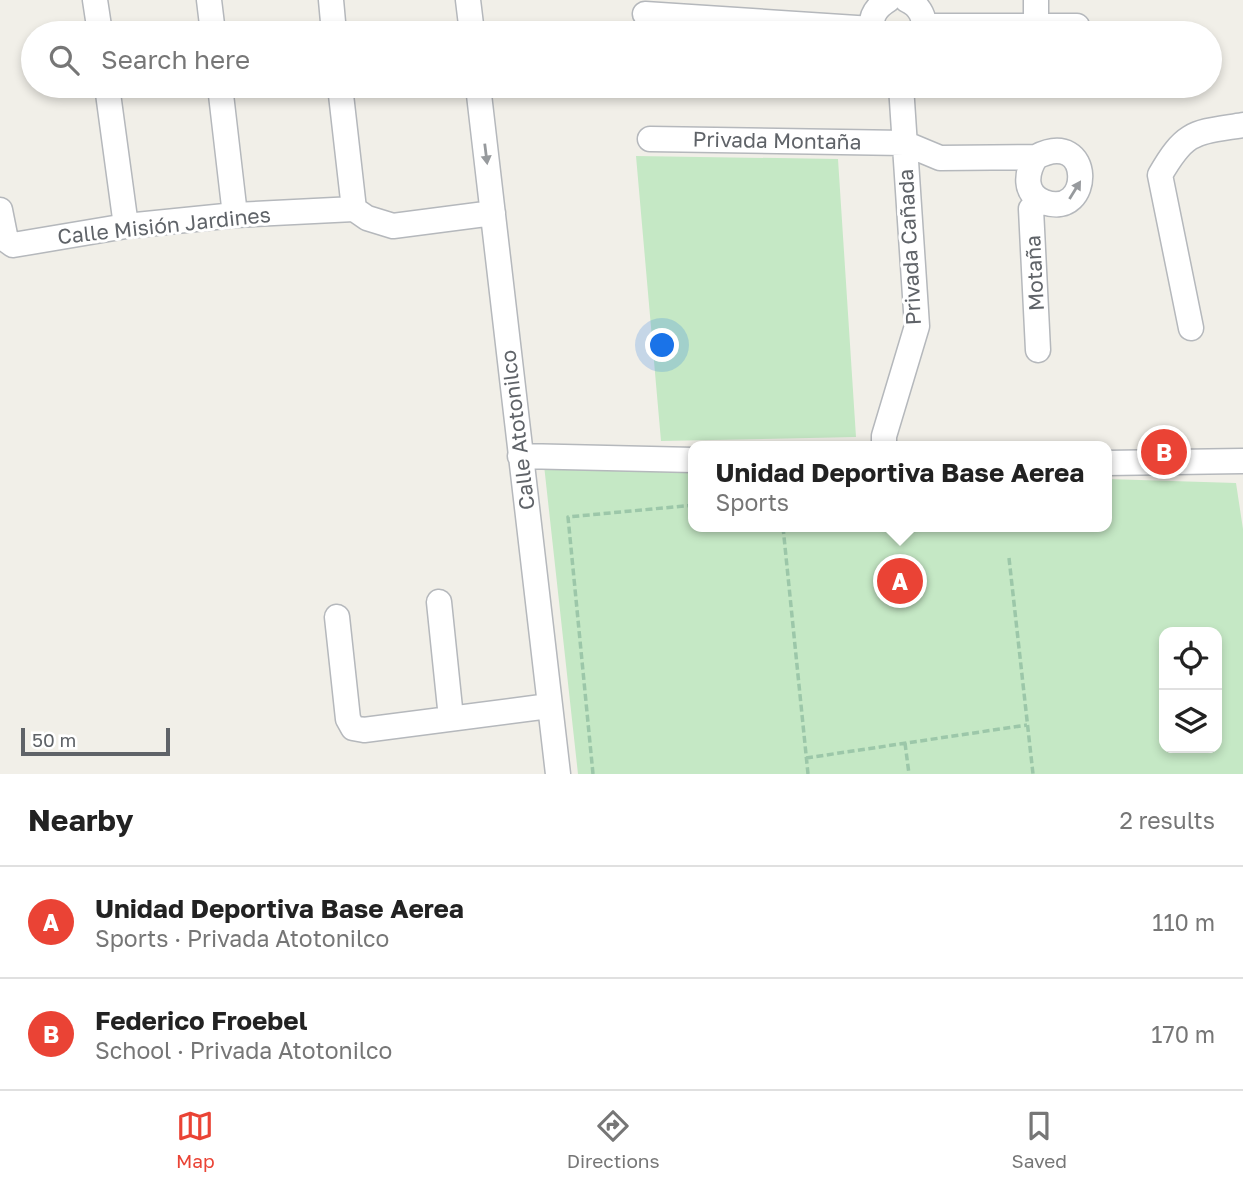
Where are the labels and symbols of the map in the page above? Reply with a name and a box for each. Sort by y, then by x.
street label: Privada Montaña [692,126,862,154]
one-way arrow [481,143,492,165]
street label: Privada Cañada [892,168,926,326]
one-way arrow [1069,180,1082,200]
street label: Calle Misión Jardines [56,201,272,249]
street label: Motaña [1019,235,1049,312]
your location [645,328,679,362]
street label: Calle Atotonilco [494,349,540,512]
pin: B [1141,426,1187,478]
pin: A [877,555,923,607]
scale bar [21,725,170,757]

